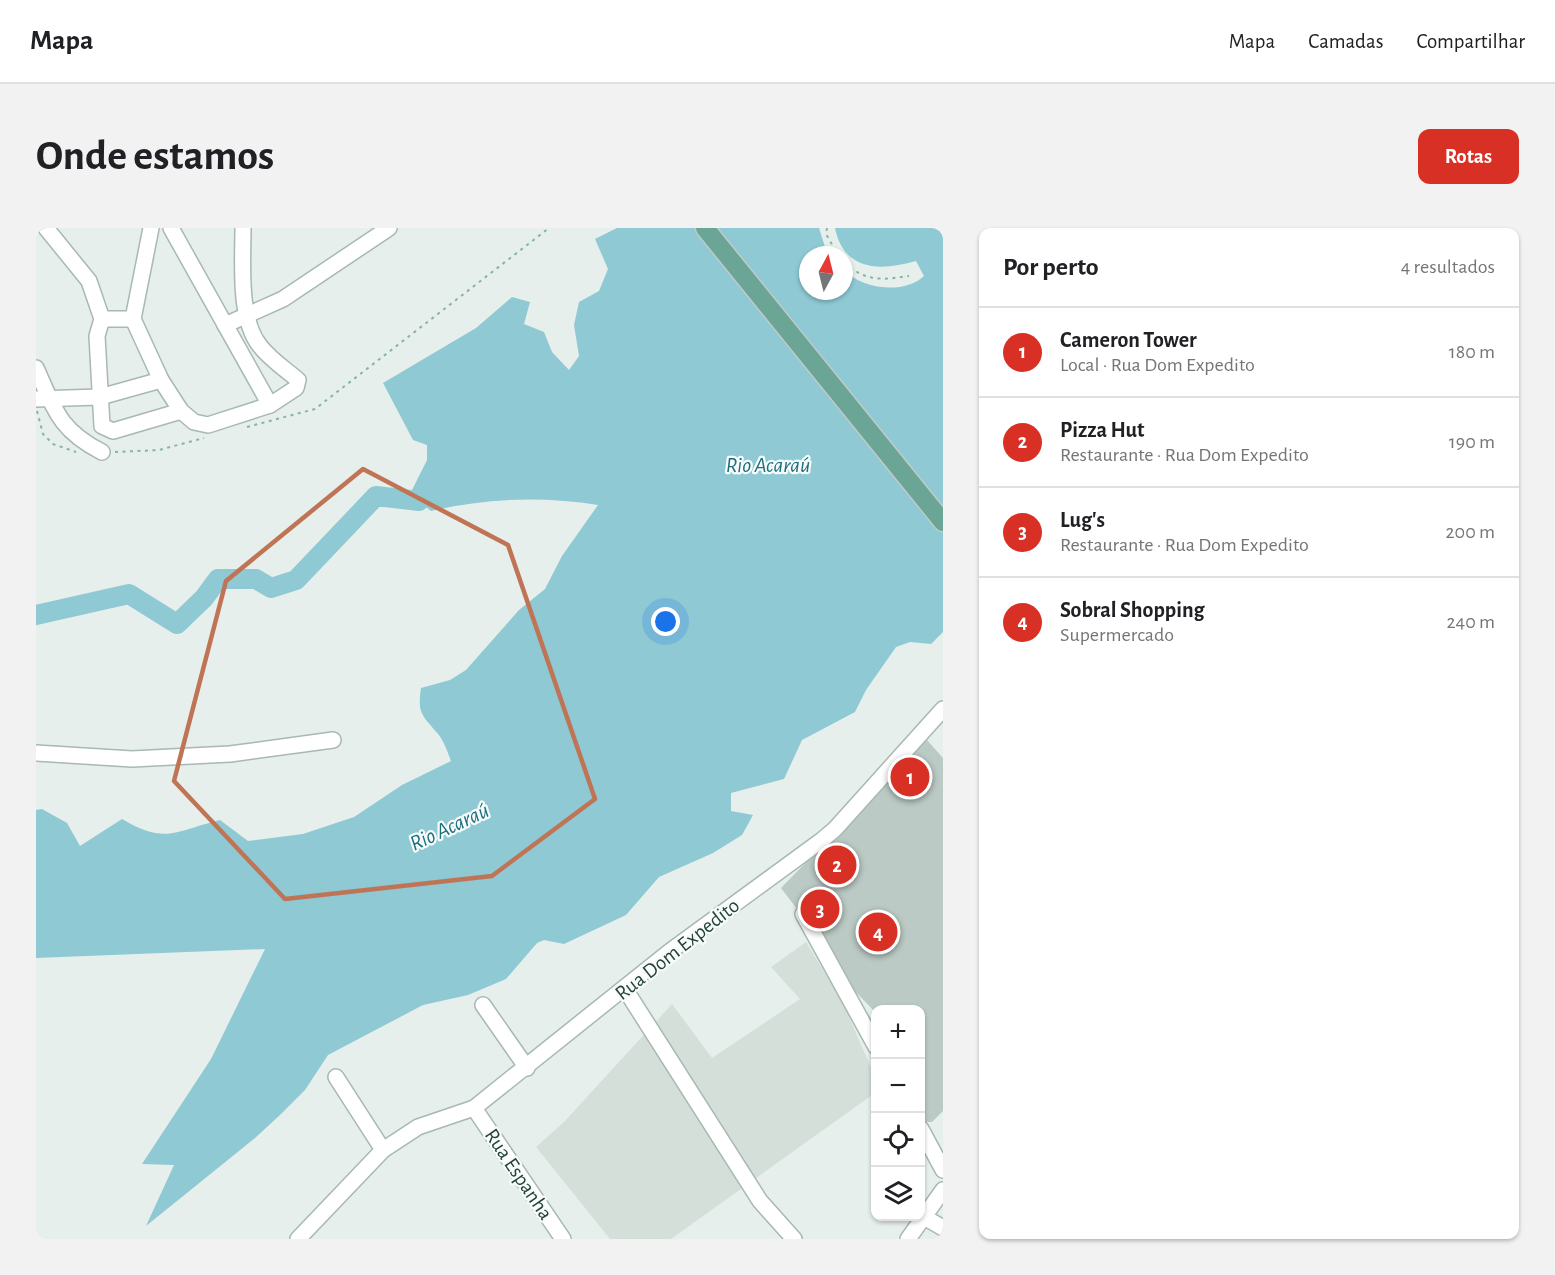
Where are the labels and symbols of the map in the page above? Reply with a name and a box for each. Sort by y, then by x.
north arrow [799,246,853,300]
water label: Rio Acaraú [726,454,810,476]
your location [651,607,680,636]
pin: 1 [890,754,930,800]
water label: Rio Acaraú [406,799,492,855]
pin: 2 [818,842,856,888]
pin: 3 [800,886,840,932]
street label: Rua Dom Expedito [611,895,743,1004]
pin: 4 [858,910,898,954]
street label: Rua Espanha [481,1125,557,1224]

